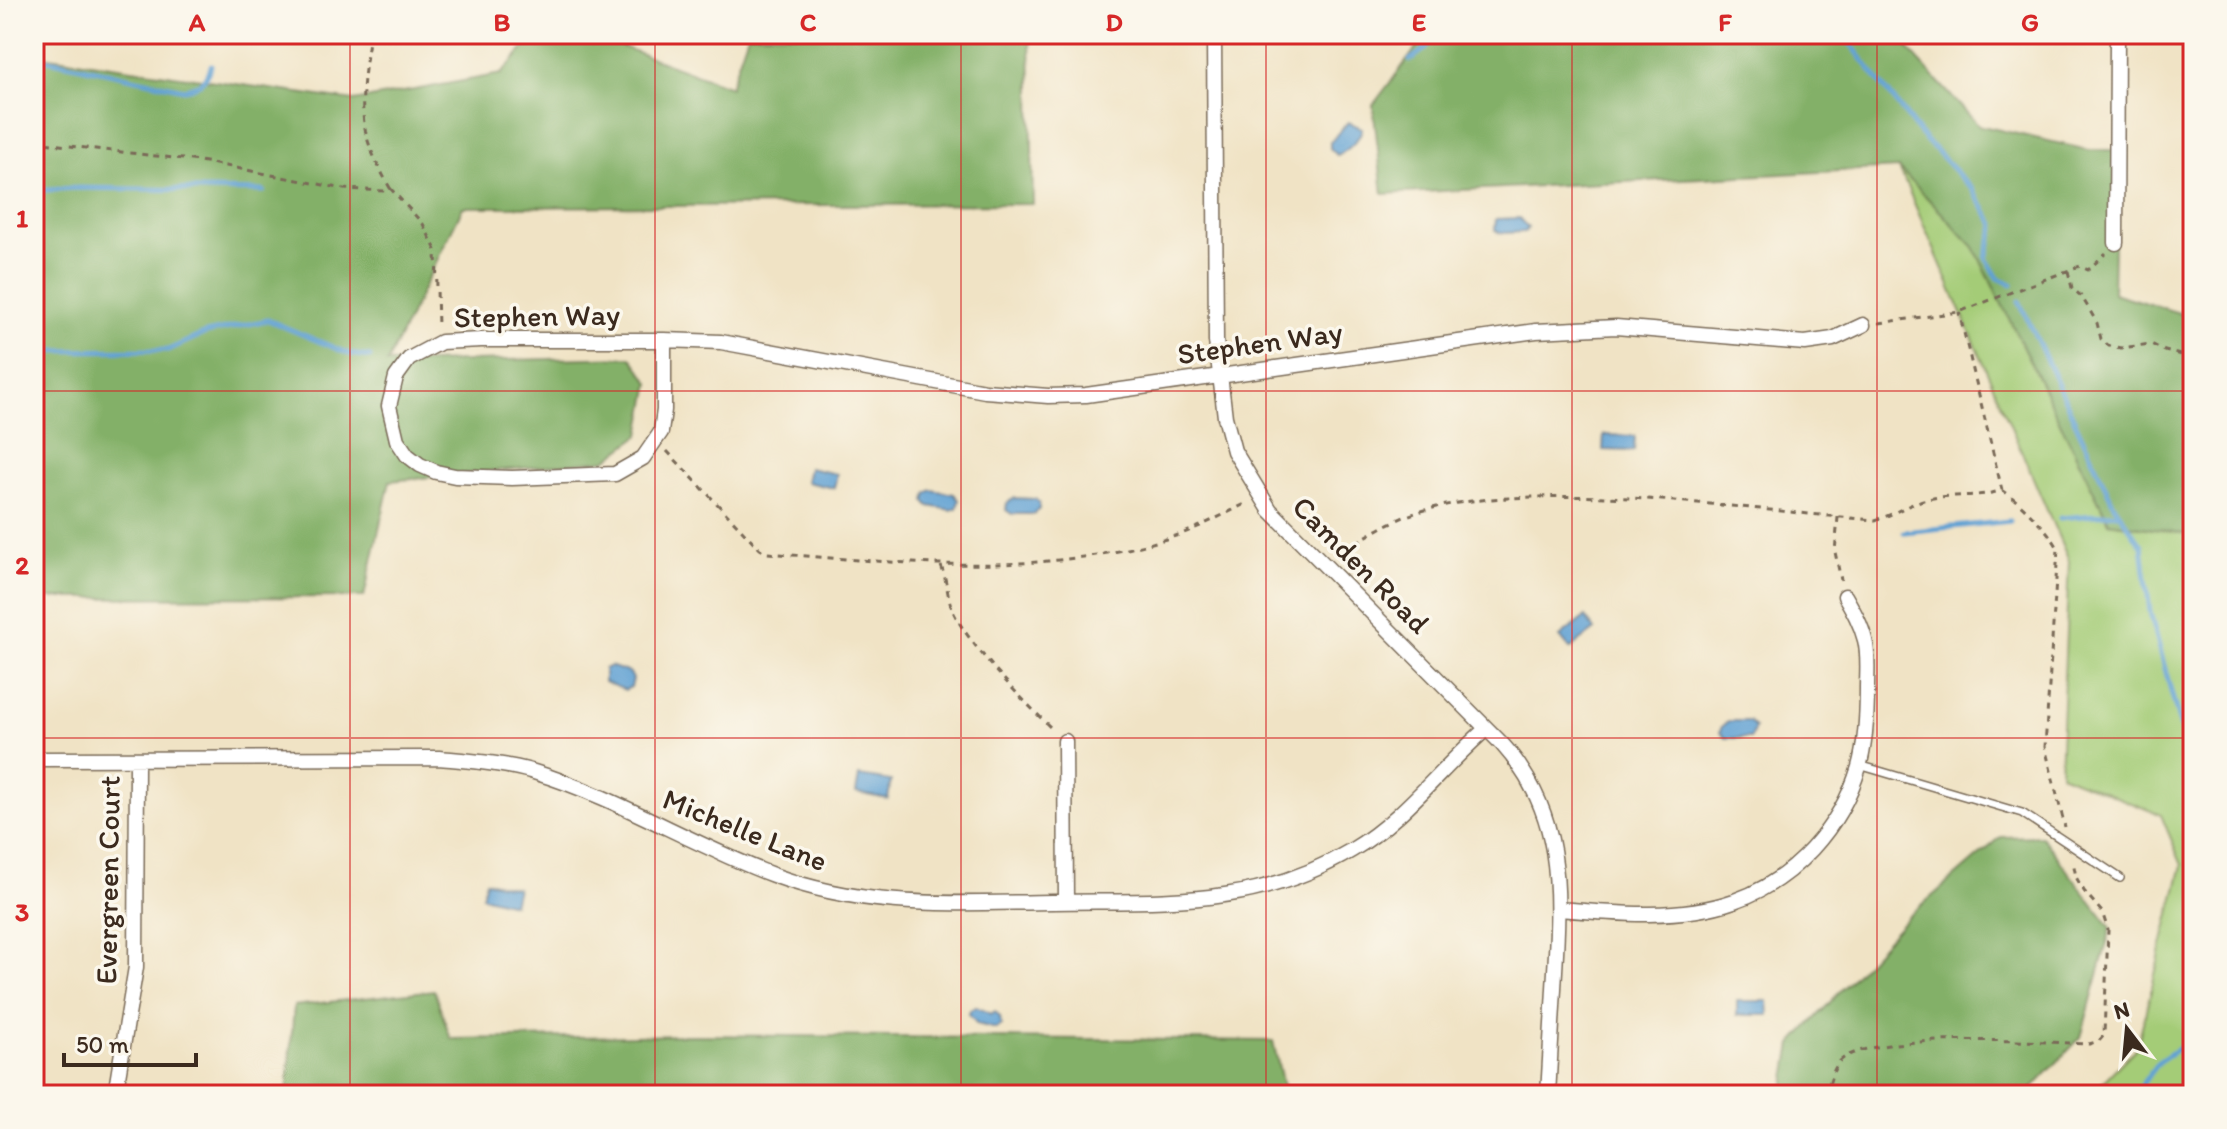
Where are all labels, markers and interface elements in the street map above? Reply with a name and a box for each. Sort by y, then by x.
text: A [188,6,206,38]
text: B [494,6,511,38]
text: C [800,6,817,38]
text: D [1105,6,1123,38]
text: E [1412,6,1426,38]
text: F [1718,6,1732,38]
text: G [2021,6,2039,38]
text: 1 [16,202,28,234]
street label: Stephen Way [453,296,621,335]
street label: Stephen Way [1175,313,1345,372]
street label: Camden Road [1285,488,1438,642]
text: 2 [15,549,29,581]
street label: Evergreen Court [87,775,128,985]
street label: Michelle Lane [658,780,833,879]
text: 3 [15,896,29,928]
north arrow [2087,989,2167,1069]
text: N [2111,995,2132,1025]
scale bar [64,1017,196,1067]
text: 50 m [76,1030,129,1059]

